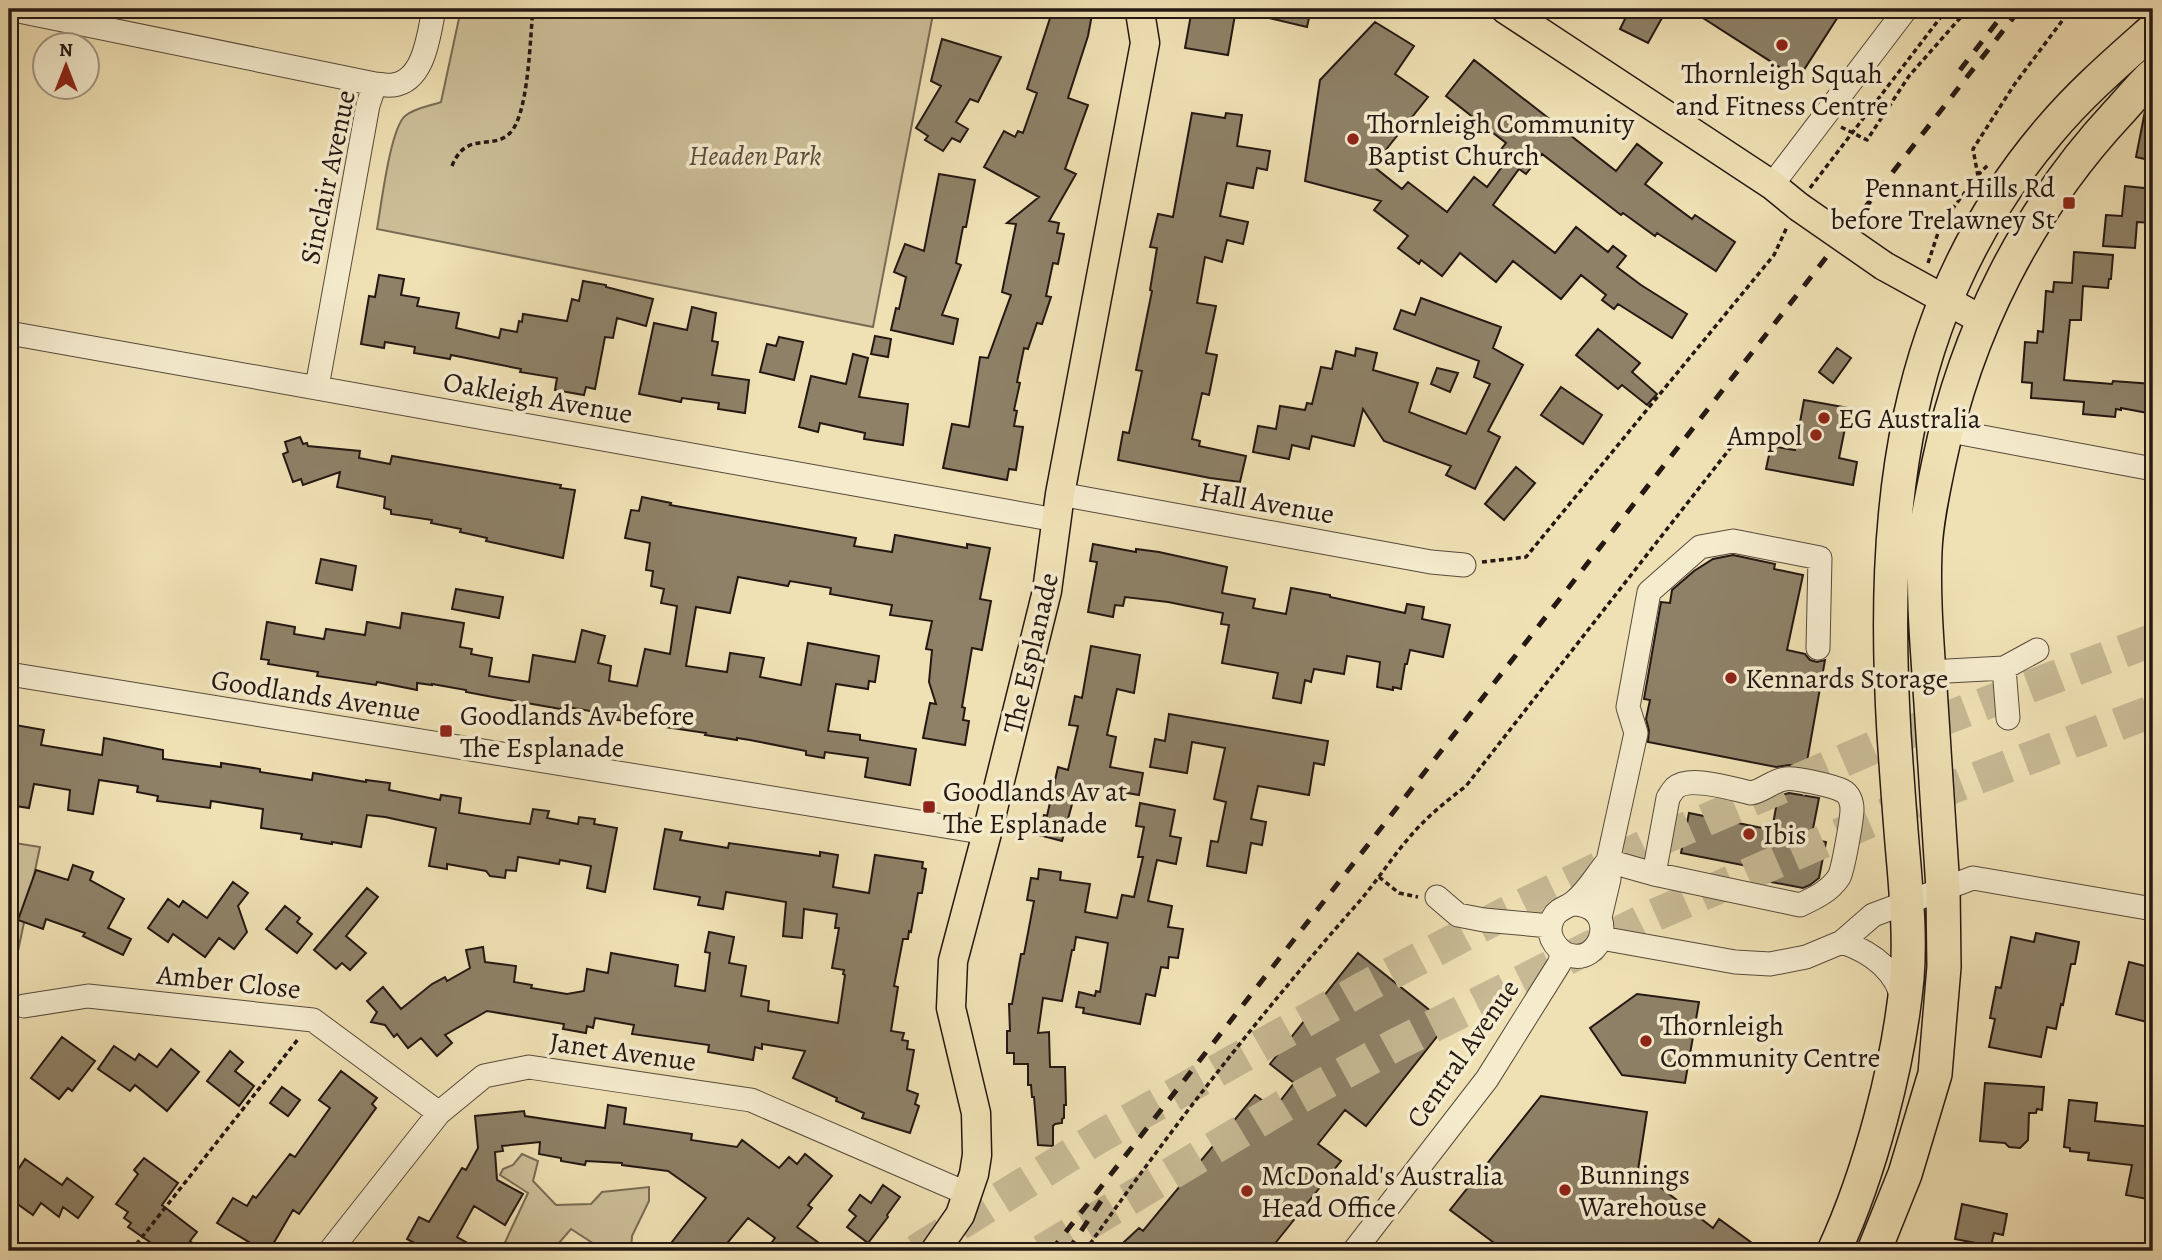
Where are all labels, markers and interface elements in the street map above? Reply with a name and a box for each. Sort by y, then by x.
north arrow [32,32,102,102]
text: N [59,37,73,63]
marker: Thornleigh Squah and Fitness Centre [1774,37,1790,53]
place label: Thornleigh Squah and Fitness Centre [1676,55,1888,125]
street label: Sinclair Avenue [291,87,365,268]
place label: Thornleigh Community Baptist Church [1367,105,1635,175]
marker: Thornleigh Community Baptist Church [1345,131,1361,147]
park label: Headen Park [689,137,821,175]
place label: Pennant Hills Rd before Trelawney St [1830,169,2056,239]
marker: Pennant Hills Rd before Trelawney St [2061,195,2077,211]
street label: Oakleigh Avenue [440,363,635,433]
place label: EG Australia [1838,400,1981,438]
marker: EG Australia [1816,410,1832,426]
place label: Ampol [1726,417,1802,455]
marker: Ampol [1808,427,1824,443]
street label: Hall Avenue [1196,472,1337,534]
street label: The Esplanade [994,569,1068,738]
place label: Kennards Storage [1745,660,1948,698]
street label: Goodlands Avenue [208,661,423,731]
marker: Kennards Storage [1723,670,1739,686]
place label: Goodlands Av before The Esplanade [460,697,694,767]
marker: Goodlands Av before The Esplanade [438,723,454,739]
place label: Goodlands Av at The Esplanade [943,773,1127,843]
marker: Goodlands Av at The Esplanade [921,799,937,815]
place label: Ibis [1763,816,1806,854]
marker: Ibis [1741,826,1757,842]
street label: Amber Close [154,955,303,1008]
street label: Central Avenue [1398,972,1528,1135]
place label: Thornleigh Community Centre [1660,1007,1880,1077]
street label: Janet Avenue [547,1023,698,1081]
marker: Thornleigh Community Centre [1638,1033,1654,1049]
place label: Bunnings Warehouse [1578,1156,1707,1226]
place label: McDonald's Australia Head Office [1261,1157,1504,1227]
marker: Bunnings Warehouse [1557,1182,1573,1198]
marker: McDonald's Australia Head Office [1239,1183,1255,1199]

